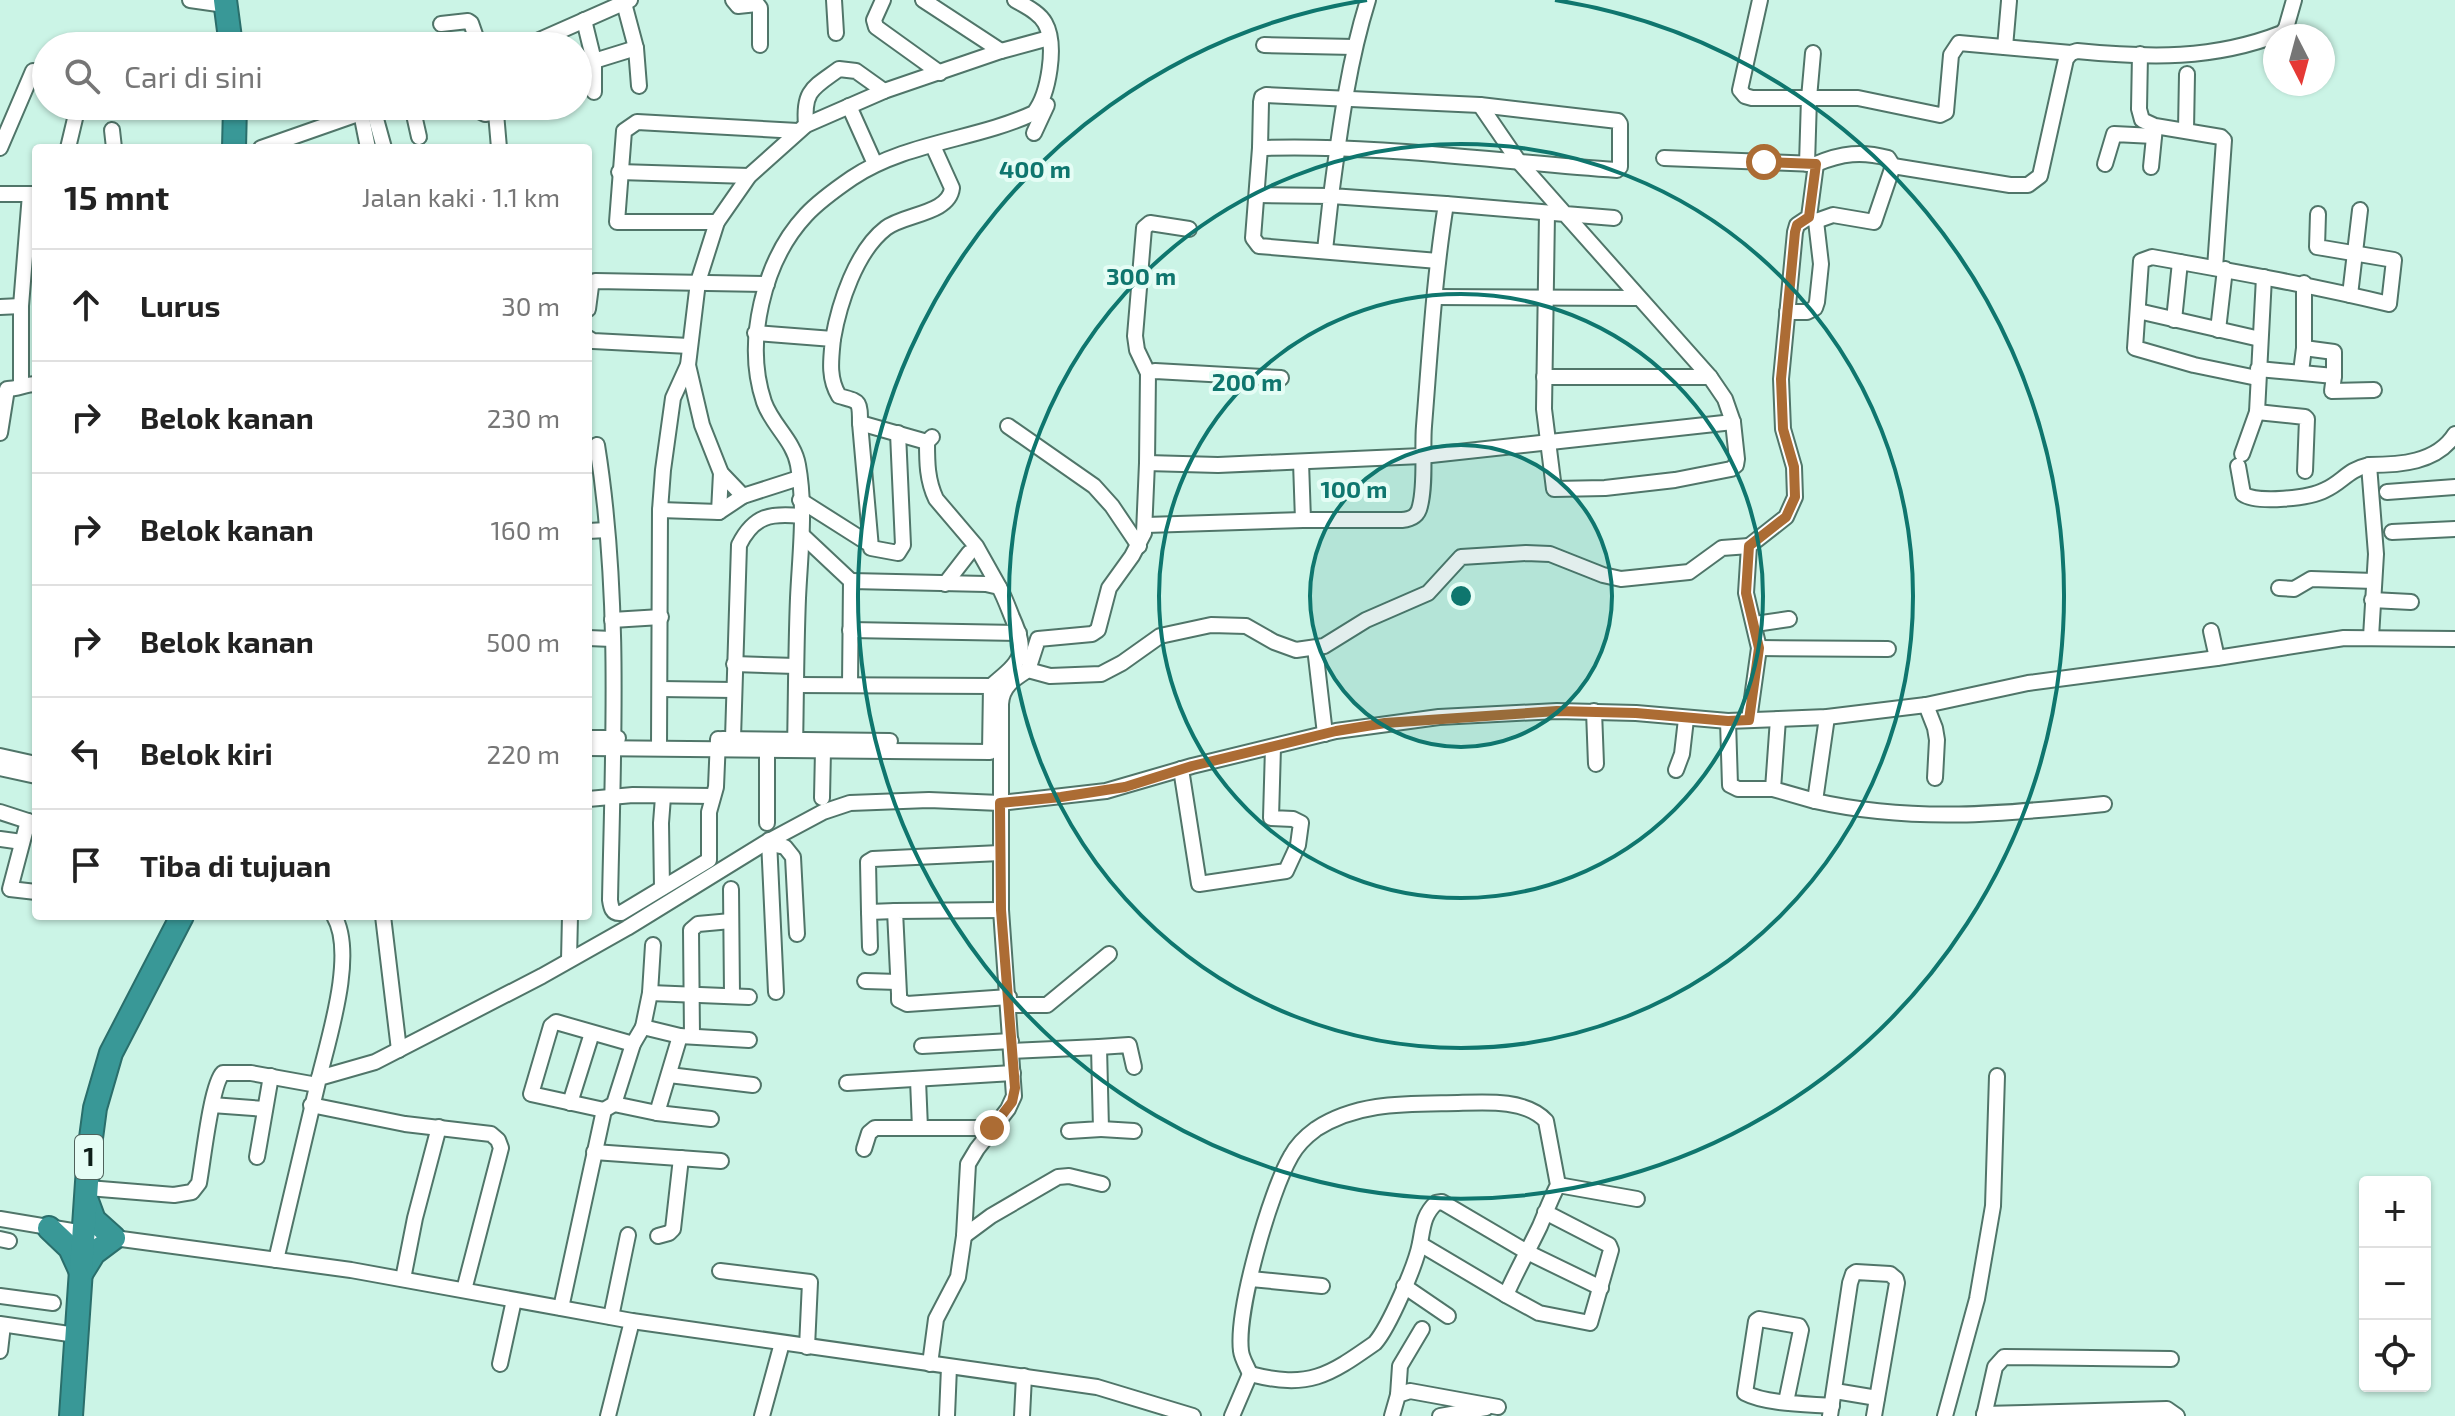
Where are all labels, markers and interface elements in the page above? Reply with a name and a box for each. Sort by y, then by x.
north arrow [2263,24,2335,96]
search box [32,32,592,120]
icon: search [60,54,104,98]
text: Cari di sini [124,58,263,94]
route start [1746,144,1782,180]
text: 400 m [999,154,1071,183]
text: 15 mnt [64,176,169,217]
text: Jalan kaki · 1.1 km [362,181,560,212]
text: 300 m [1106,261,1176,290]
icon: ahead [64,283,108,327]
text: Lurus [140,287,220,323]
text: 30 m [501,290,560,321]
text: 200 m [1212,367,1282,396]
icon: right [64,395,108,439]
text: Belok kanan [140,399,314,435]
text: 230 m [487,402,560,433]
text: 100 m [1321,474,1387,503]
icon: right [64,507,108,551]
text: Belok kanan [140,511,314,547]
text: 160 m [491,514,560,545]
centre of rings [1447,582,1475,610]
icon: right [64,619,108,663]
text: Belok kanan [140,623,314,659]
text: 500 m [486,626,560,657]
icon: left [64,731,108,775]
text: Belok kiri [140,735,273,771]
text: 220 m [487,738,560,769]
icon: arrive [64,843,108,887]
text: Tiba di tujuan [140,847,331,883]
route end [974,1110,1010,1146]
road number: 1 [75,1135,103,1179]
map controls [2359,1176,2431,1392]
button: + [2359,1176,2431,1248]
button: − [2359,1248,2431,1320]
button: locate [2359,1320,2431,1392]

